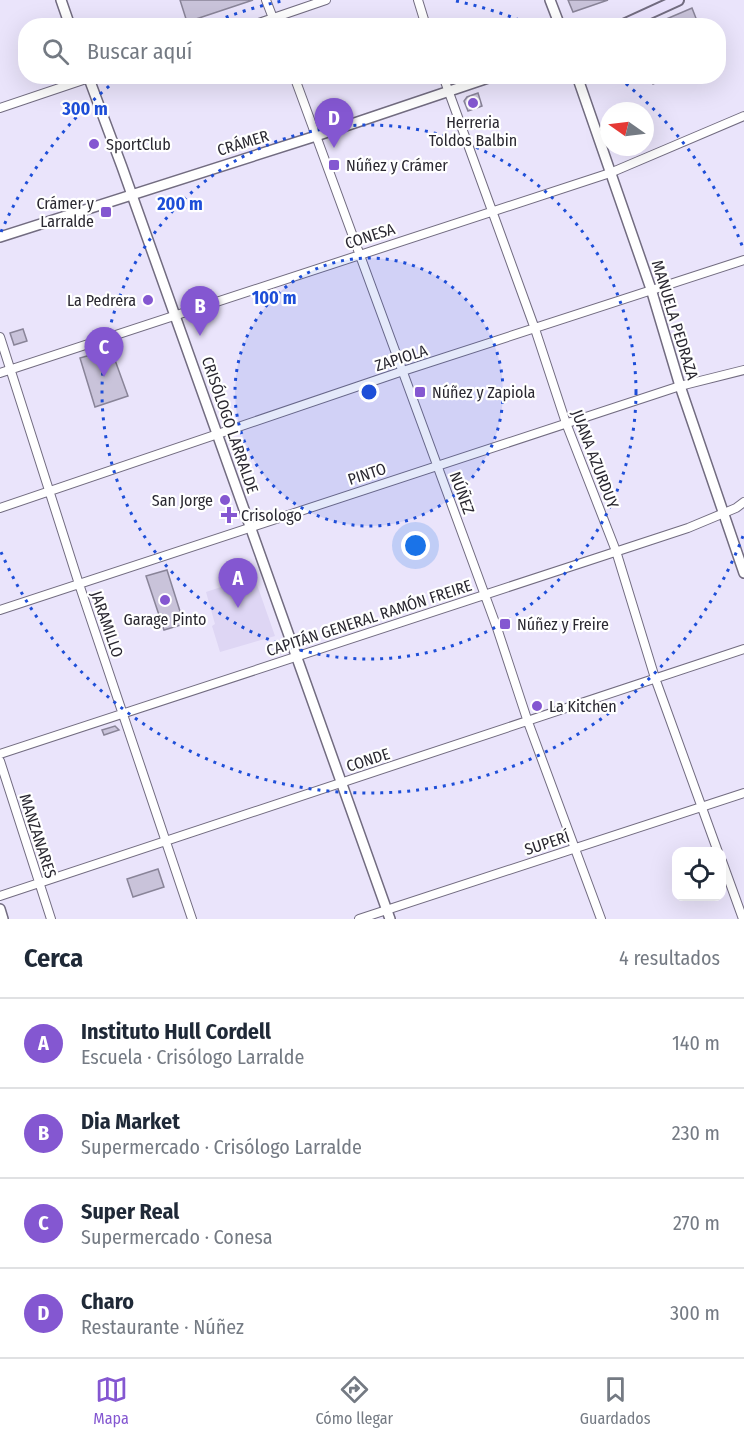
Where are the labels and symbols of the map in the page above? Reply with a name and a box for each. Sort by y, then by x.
marker: Herreria Toldos Balbin [466,96,480,110]
text: 300 m [61,98,108,120]
pin: D [314,98,354,148]
north arrow [600,102,654,156]
place label: Herreria Toldos Balbin [429,113,517,150]
street label: CRÁMER [215,126,271,160]
place label: SportClub [106,135,171,154]
marker: SportClub [87,137,101,151]
place label: Núñez y Crámer [346,156,448,175]
marker: Núñez y Crámer [327,158,341,172]
text: 200 m [156,193,203,215]
place label: Crámer y Larralde [36,194,95,231]
marker: Crámer y Larralde [99,205,113,219]
street label: CONESA [343,219,398,253]
street label: MANUELA PEDRAZA [648,258,702,383]
pin: B [180,286,220,336]
text: 100 m [252,287,296,309]
place label: La Pedrera [67,291,136,310]
marker: La Pedrera [141,293,155,307]
pin: C [84,328,124,377]
street label: ZAPIOLA [372,340,430,375]
street label: CRISÓLOGO LARRALDE [198,354,262,496]
centre of rings [359,382,379,402]
place label: Núñez y Zapiola [432,383,536,402]
marker: Núñez y Zapiola [413,385,427,399]
street label: JUANA AZURDUY [567,407,623,511]
street label: PINTO [345,459,389,489]
street label: NÚÑEZ [446,469,478,517]
place label: San Jorge [152,491,213,510]
marker: San Jorge [218,493,232,507]
place label: Crisologo [241,506,302,525]
marker: Crisologo [222,508,236,522]
your location [401,531,430,560]
pin: A [218,558,258,608]
street label: CAPITÁN GENERAL RAMÓN FREIRE [264,576,474,660]
street label: JARAMILLO [87,588,127,660]
marker: Garage Pinto [158,593,172,607]
place label: Garage Pinto [124,610,206,629]
place label: Núñez y Freire [517,615,609,634]
marker: Núñez y Freire [498,617,512,631]
place label: La Kitchen [549,697,617,716]
marker: La Kitchen [530,699,544,713]
street label: CONDE [344,744,392,776]
street label: MANZANARES [15,791,61,881]
street label: SUPERÍ [522,827,572,859]

